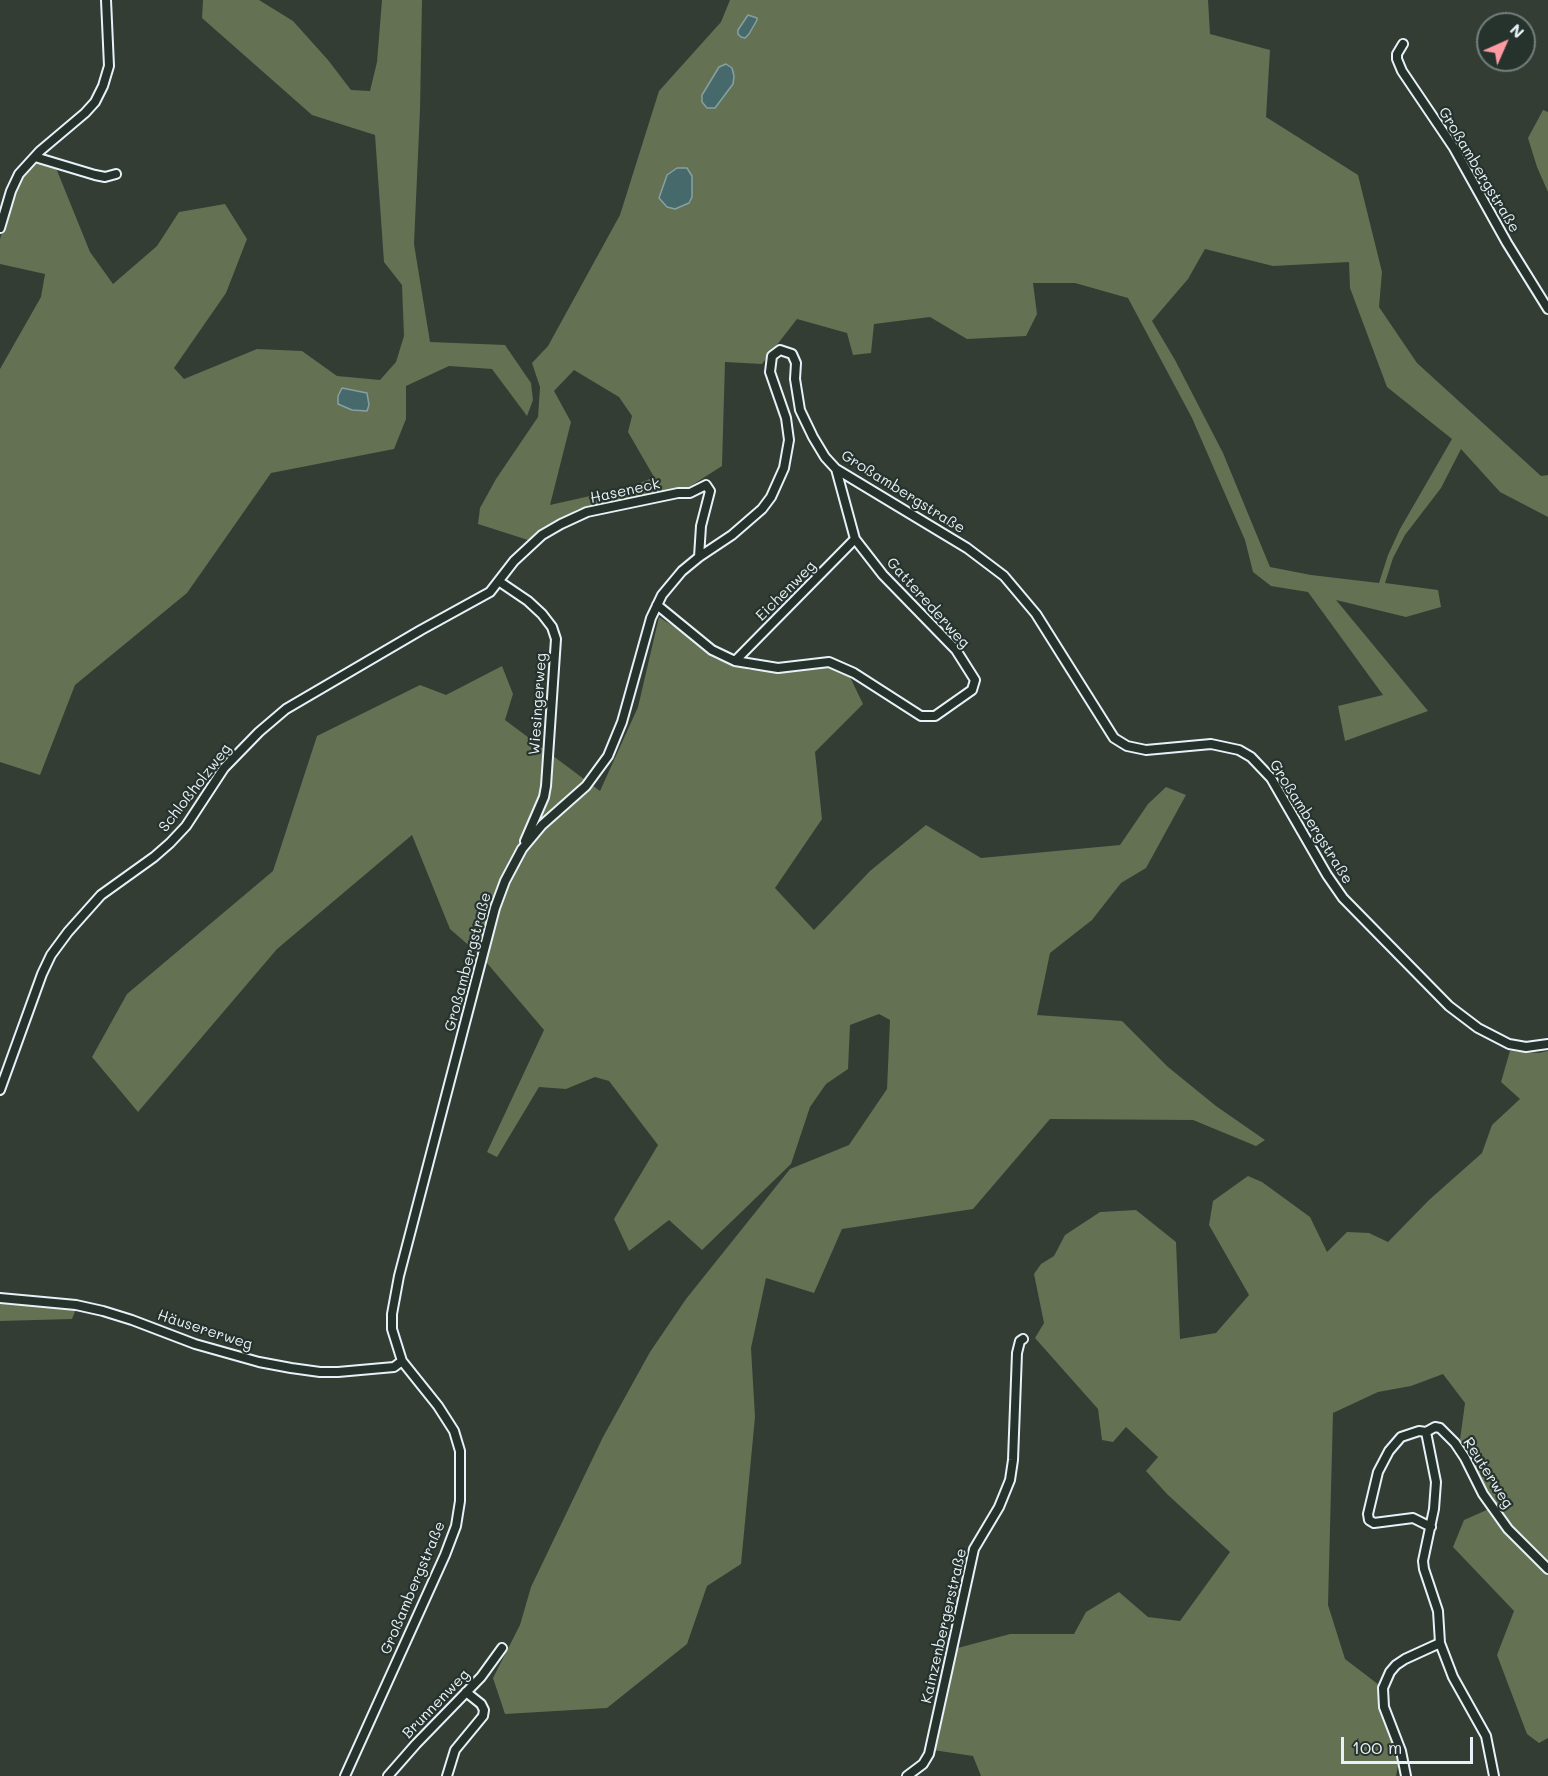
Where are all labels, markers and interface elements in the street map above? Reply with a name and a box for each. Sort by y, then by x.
north arrow [1476,12,1536,72]
text: N [1506,19,1529,42]
street label: Großambergstraße [1434,104,1524,236]
street label: Großambergstraße [838,446,968,538]
street label: Haseneck [588,475,662,507]
street label: Gatterederweg [883,554,973,652]
street label: Eichenweg [752,557,820,625]
street label: Wiesingerweg [525,652,551,756]
street label: Schloßholzweg [155,740,235,836]
street label: Großambergstraße [1265,757,1357,887]
street label: Großambergstraße [441,891,495,1033]
street label: Häusererweg [155,1306,255,1354]
street label: Reuterweg [1459,1434,1517,1512]
street label: Großambergstraße [377,1519,449,1657]
street label: Kainzenbergerstraße [917,1547,971,1705]
street label: Brunnenweg [399,1666,473,1742]
scale bar [1344,1725,1476,1763]
text: 100 m [1352,1735,1402,1759]

